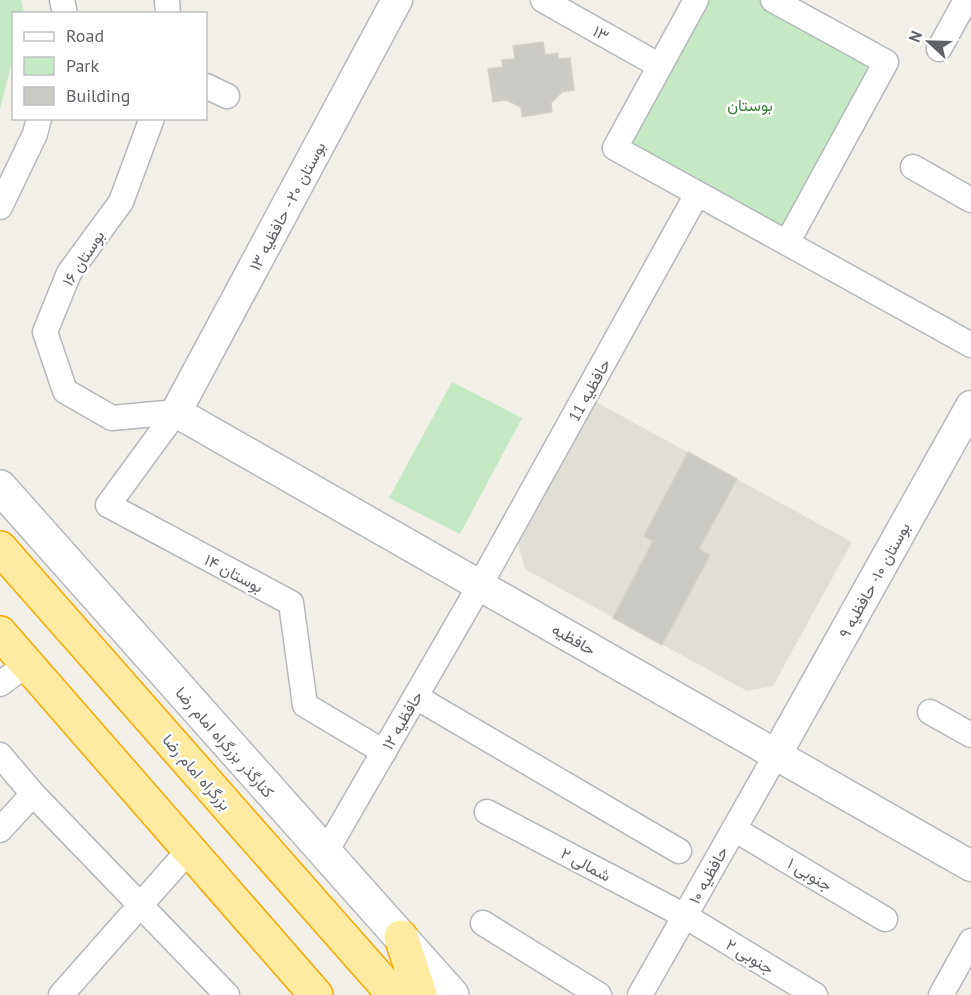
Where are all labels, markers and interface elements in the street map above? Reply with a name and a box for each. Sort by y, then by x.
legend [12,12,207,120]
north arrow [899,12,959,72]
street label: ۱۳ [589,21,613,45]
text: Road [66,24,104,47]
text: N [904,28,926,45]
text: Park [66,54,99,77]
text: Building [66,84,130,107]
park label: بوستان [727,95,773,116]
street label: بوستان ۲۰ - حافظیه ۱۳ [245,138,330,274]
street label: بوستان ۱۶ [58,226,109,290]
street label: حافظیه 11 [564,355,615,425]
street label: بوستان ۱۰- حافظیه ۹ [834,519,915,642]
street label: بوستان ۱۴ [201,549,267,598]
street label: حافظیه [549,619,600,660]
street label: کنارگذر بزرگراه امام رضا [172,683,278,801]
street label: حافظیه ۱۲ [377,687,427,753]
street label: بزرگراه امام رضا [159,730,235,814]
street label: حافظیه ۱۰ [684,842,732,907]
street label: ۲ شمالی [557,843,614,886]
street label: ۱ جنوبی [783,853,836,896]
street label: ۲ جنوبی [722,934,778,979]

